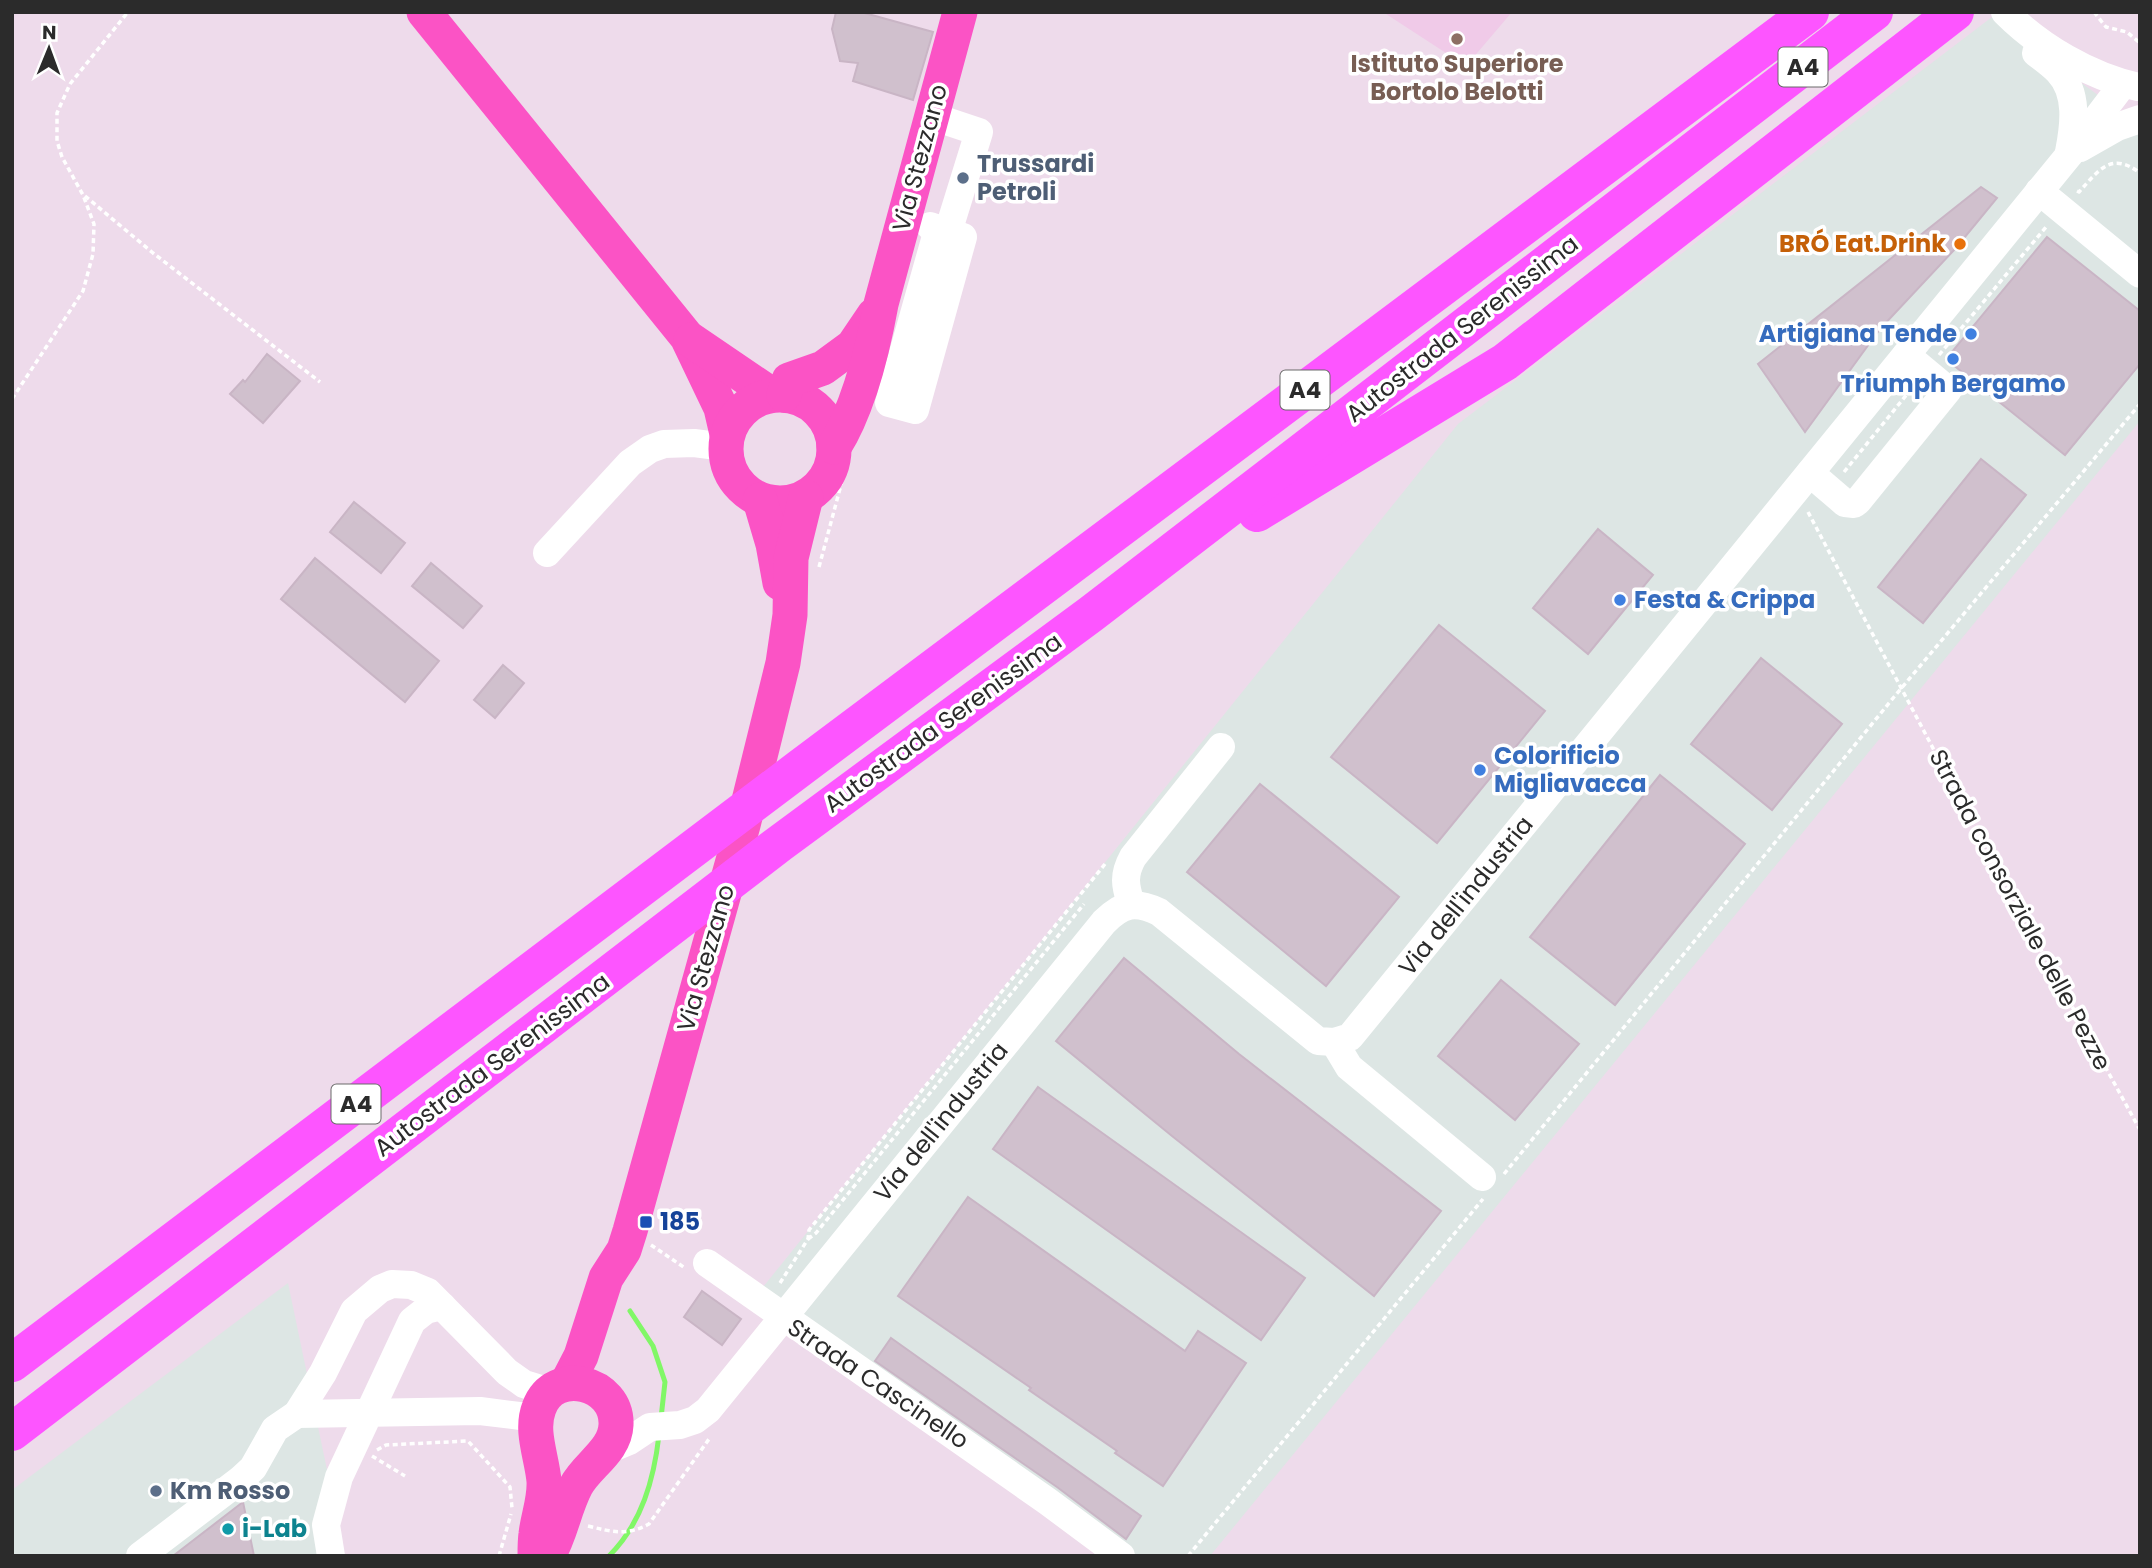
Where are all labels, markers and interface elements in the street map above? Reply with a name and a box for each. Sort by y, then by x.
north arrow [14,14,84,84]
text: N [42,19,57,46]
marker: Istituto Superiore Bortolo Belotti [1449,31,1465,47]
place label: Istituto Superiore Bortolo Belotti [1350,47,1564,108]
road number: A4 [1778,48,1828,86]
street label: Via Stezzano [884,81,955,235]
place label: Trussardi Petroli [977,147,1094,208]
marker: Trussardi Petroli [955,170,971,186]
street label: Autostrada Serenissima [1338,227,1585,430]
place label: BRÓ Eat.Drink [1779,227,1946,260]
marker: BRÓ Eat.Drink [1952,236,1968,252]
place label: Artigiana Tende [1759,317,1957,350]
marker: Artigiana Tende [1963,326,1979,342]
marker: Triumph Bergamo [1945,351,1961,367]
place label: Triumph Bergamo [1841,367,2065,400]
road number: A4 [1280,370,1330,410]
place label: Festa & Crippa [1634,583,1815,616]
marker: Festa & Crippa [1612,592,1628,608]
street label: Autostrada Serenissima [817,625,1068,820]
place label: Colorificio Migliavacca [1494,739,1647,800]
street label: Strada consorziale delle Pezze [1922,744,2119,1076]
marker: Colorificio Migliavacca [1472,762,1488,778]
street label: Via dell'industria [1391,809,1540,982]
street label: Via Stezzano [669,881,742,1035]
street label: Autostrada Serenissima [367,965,616,1164]
street label: Via dell'industria [866,1035,1015,1208]
road number: A4 [332,1084,380,1124]
place label: 185 [660,1205,700,1238]
marker: 185 [638,1214,654,1230]
street label: Strada Cascinello [781,1311,975,1457]
place label: Km Rosso [170,1474,290,1507]
marker: Km Rosso [148,1483,164,1499]
place label: i-Lab [242,1512,307,1545]
marker: i-Lab [220,1521,236,1537]

